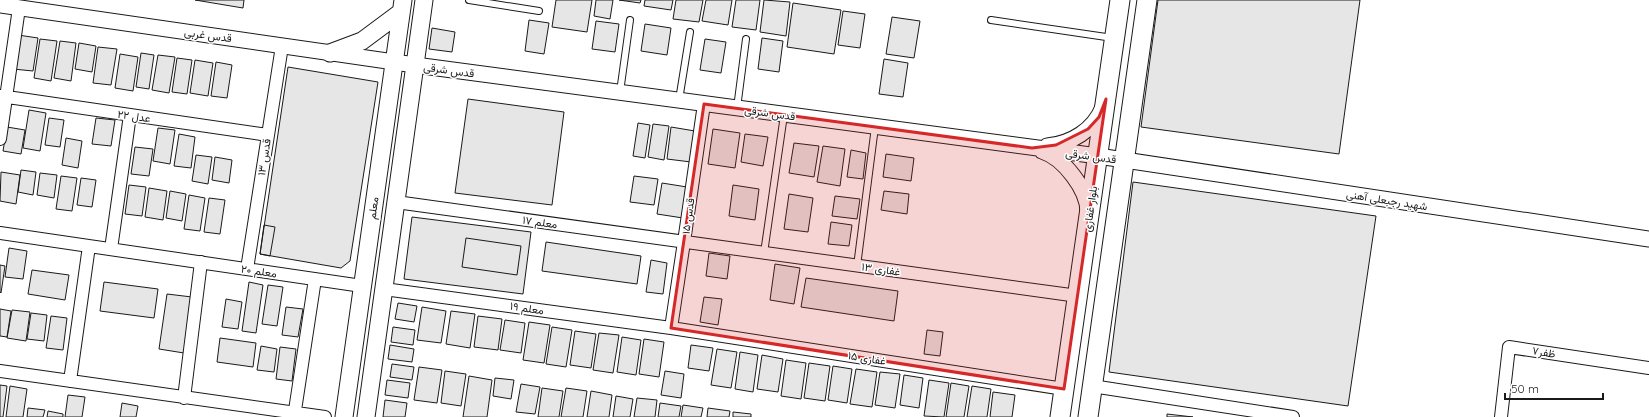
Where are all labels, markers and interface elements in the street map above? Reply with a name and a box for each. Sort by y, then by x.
street label: قدس غربی [183,25,233,45]
street label: قدس شرقی [423,60,475,80]
street label: قدس شرقی [744,103,796,123]
street label: عدل ۲۲ [117,107,152,125]
street label: قدس ۱۳ [254,137,274,177]
street label: قدس شرقی [1065,146,1117,166]
street label: بلوار غفاری [1080,185,1100,233]
street label: شهید رجبعلی آهنی [1345,187,1429,213]
street label: معلم [364,196,383,220]
street label: قدس ۱۵ [679,197,697,235]
street label: معلم ۱۷ [521,213,559,232]
street label: غفاری ۱۳ [861,259,902,279]
street label: معلم ۲۰ [240,262,278,281]
street label: معلم ۱۹ [509,299,545,318]
street label: ظفر۷ [1531,343,1557,361]
street label: غفاری ۱۵ [847,348,887,368]
scale bar [1505,375,1603,401]
text: 50 m [1511,381,1539,396]

